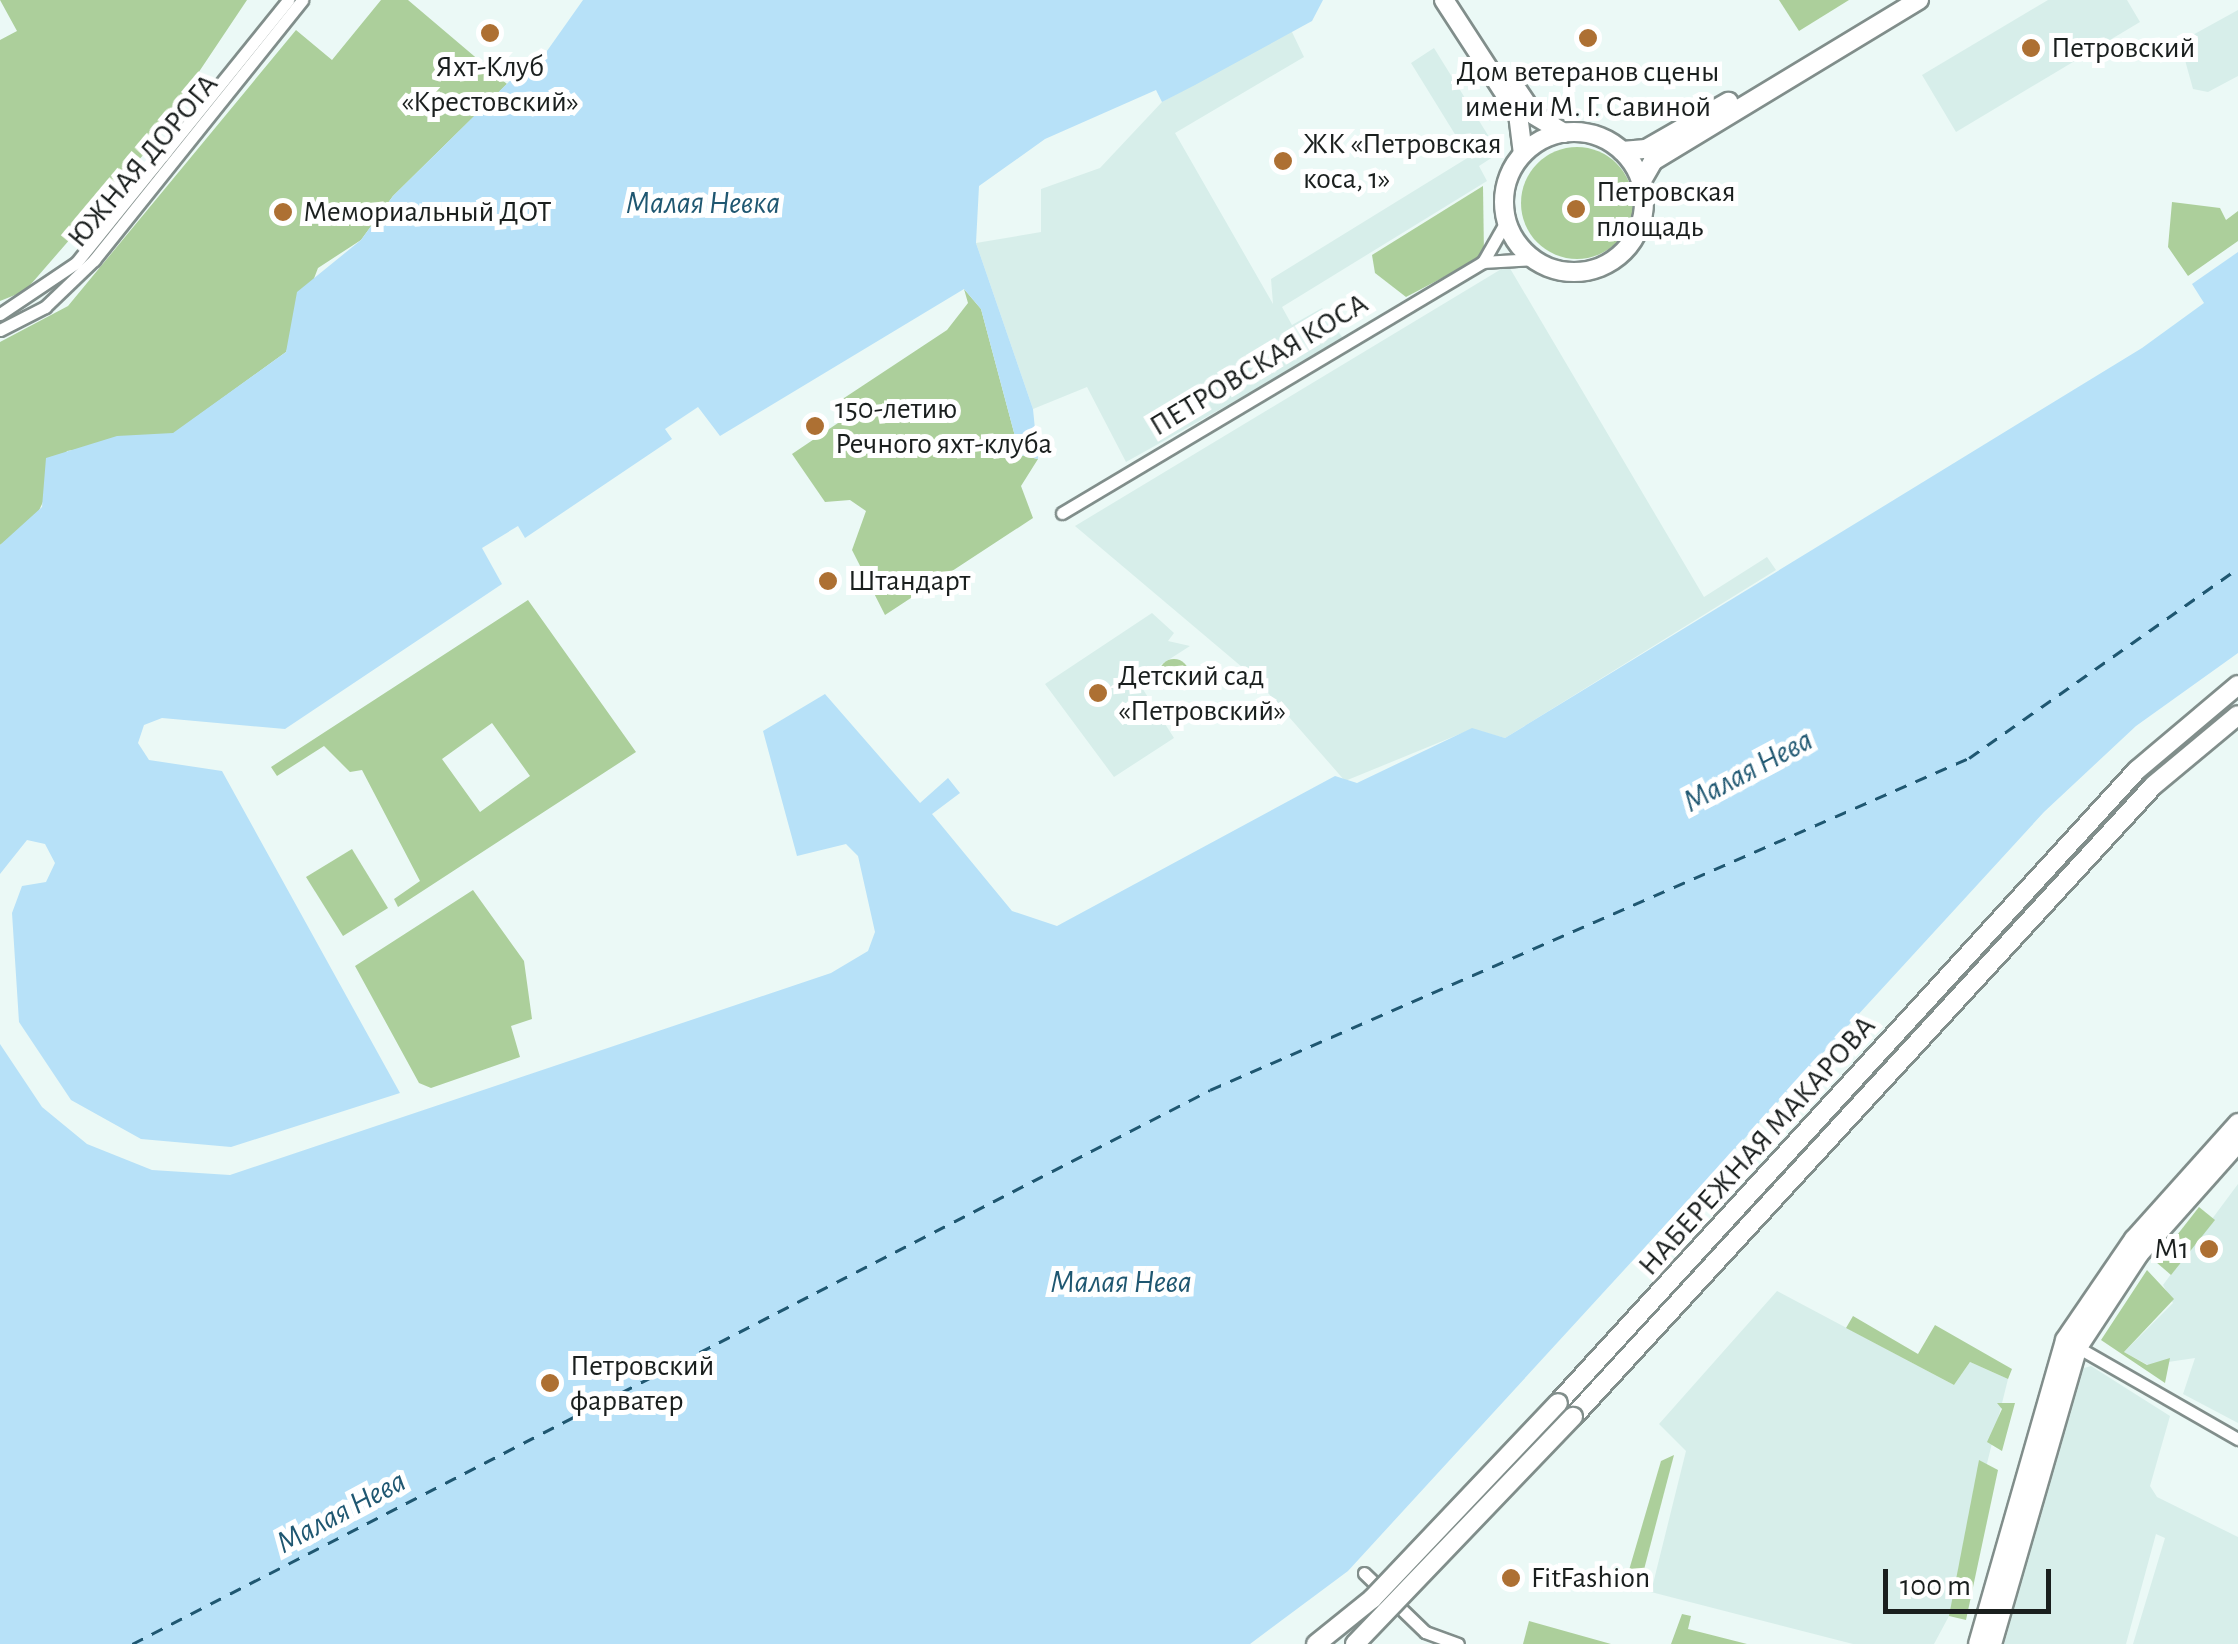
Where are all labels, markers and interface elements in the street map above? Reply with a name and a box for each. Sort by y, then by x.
marker: Яхт-Клуб «Крестовский» [479,22,501,44]
marker: Дом ветеранов сцены имени М. Г. Савиной [1577,27,1599,49]
place label: Петровский [2051,30,2195,66]
marker: Петровский [2020,37,2042,59]
place label: Яхт-Клуб «Крестовский» [401,49,579,120]
place label: Дом ветеранов сцены имени М. Г. Савиной [1457,54,1719,124]
street label: ЮЖНАЯ ДОРОГА [60,67,226,255]
place label: ЖК «Петровская коса, 1» [1303,126,1502,196]
marker: ЖК «Петровская коса, 1» [1272,150,1294,172]
place label: Петровская площадь [1596,174,1736,244]
water label: Малая Невка [626,184,780,222]
place label: Мемориальный ДОТ [303,194,551,230]
marker: Петровская площадь [1565,198,1587,220]
marker: Мемориальный ДОТ [272,201,294,223]
street label: ПЕТРОВСКАЯ КОСА [1143,286,1375,444]
place label: 150-летию Речного яхт-клуба [835,391,1052,462]
marker: 150-летию Речного яхт-клуба [804,415,826,437]
place label: Штандарт [848,563,970,599]
marker: Штандарт [817,570,839,592]
place label: Детский сад «Петровский» [1118,658,1286,728]
marker: Детский сад «Петровский» [1087,682,1109,704]
water label: Малая Нева [1677,721,1819,821]
street label: НАБЕРЕЖНАЯ МАКАРОВА [1631,1009,1883,1283]
place label: М1 [2154,1231,2189,1267]
marker: М1 [2198,1238,2220,1260]
water label: Малая Нева [1050,1263,1192,1301]
place label: Петровский фарватер [570,1348,714,1418]
marker: Петровский фарватер [539,1372,561,1394]
water label: Малая Нева [270,1462,412,1562]
scale bar [1888,1549,2056,1611]
place label: FitFashion [1531,1560,1650,1596]
marker: FitFashion [1500,1567,1522,1589]
text: 100 m [1900,1571,1971,1601]

